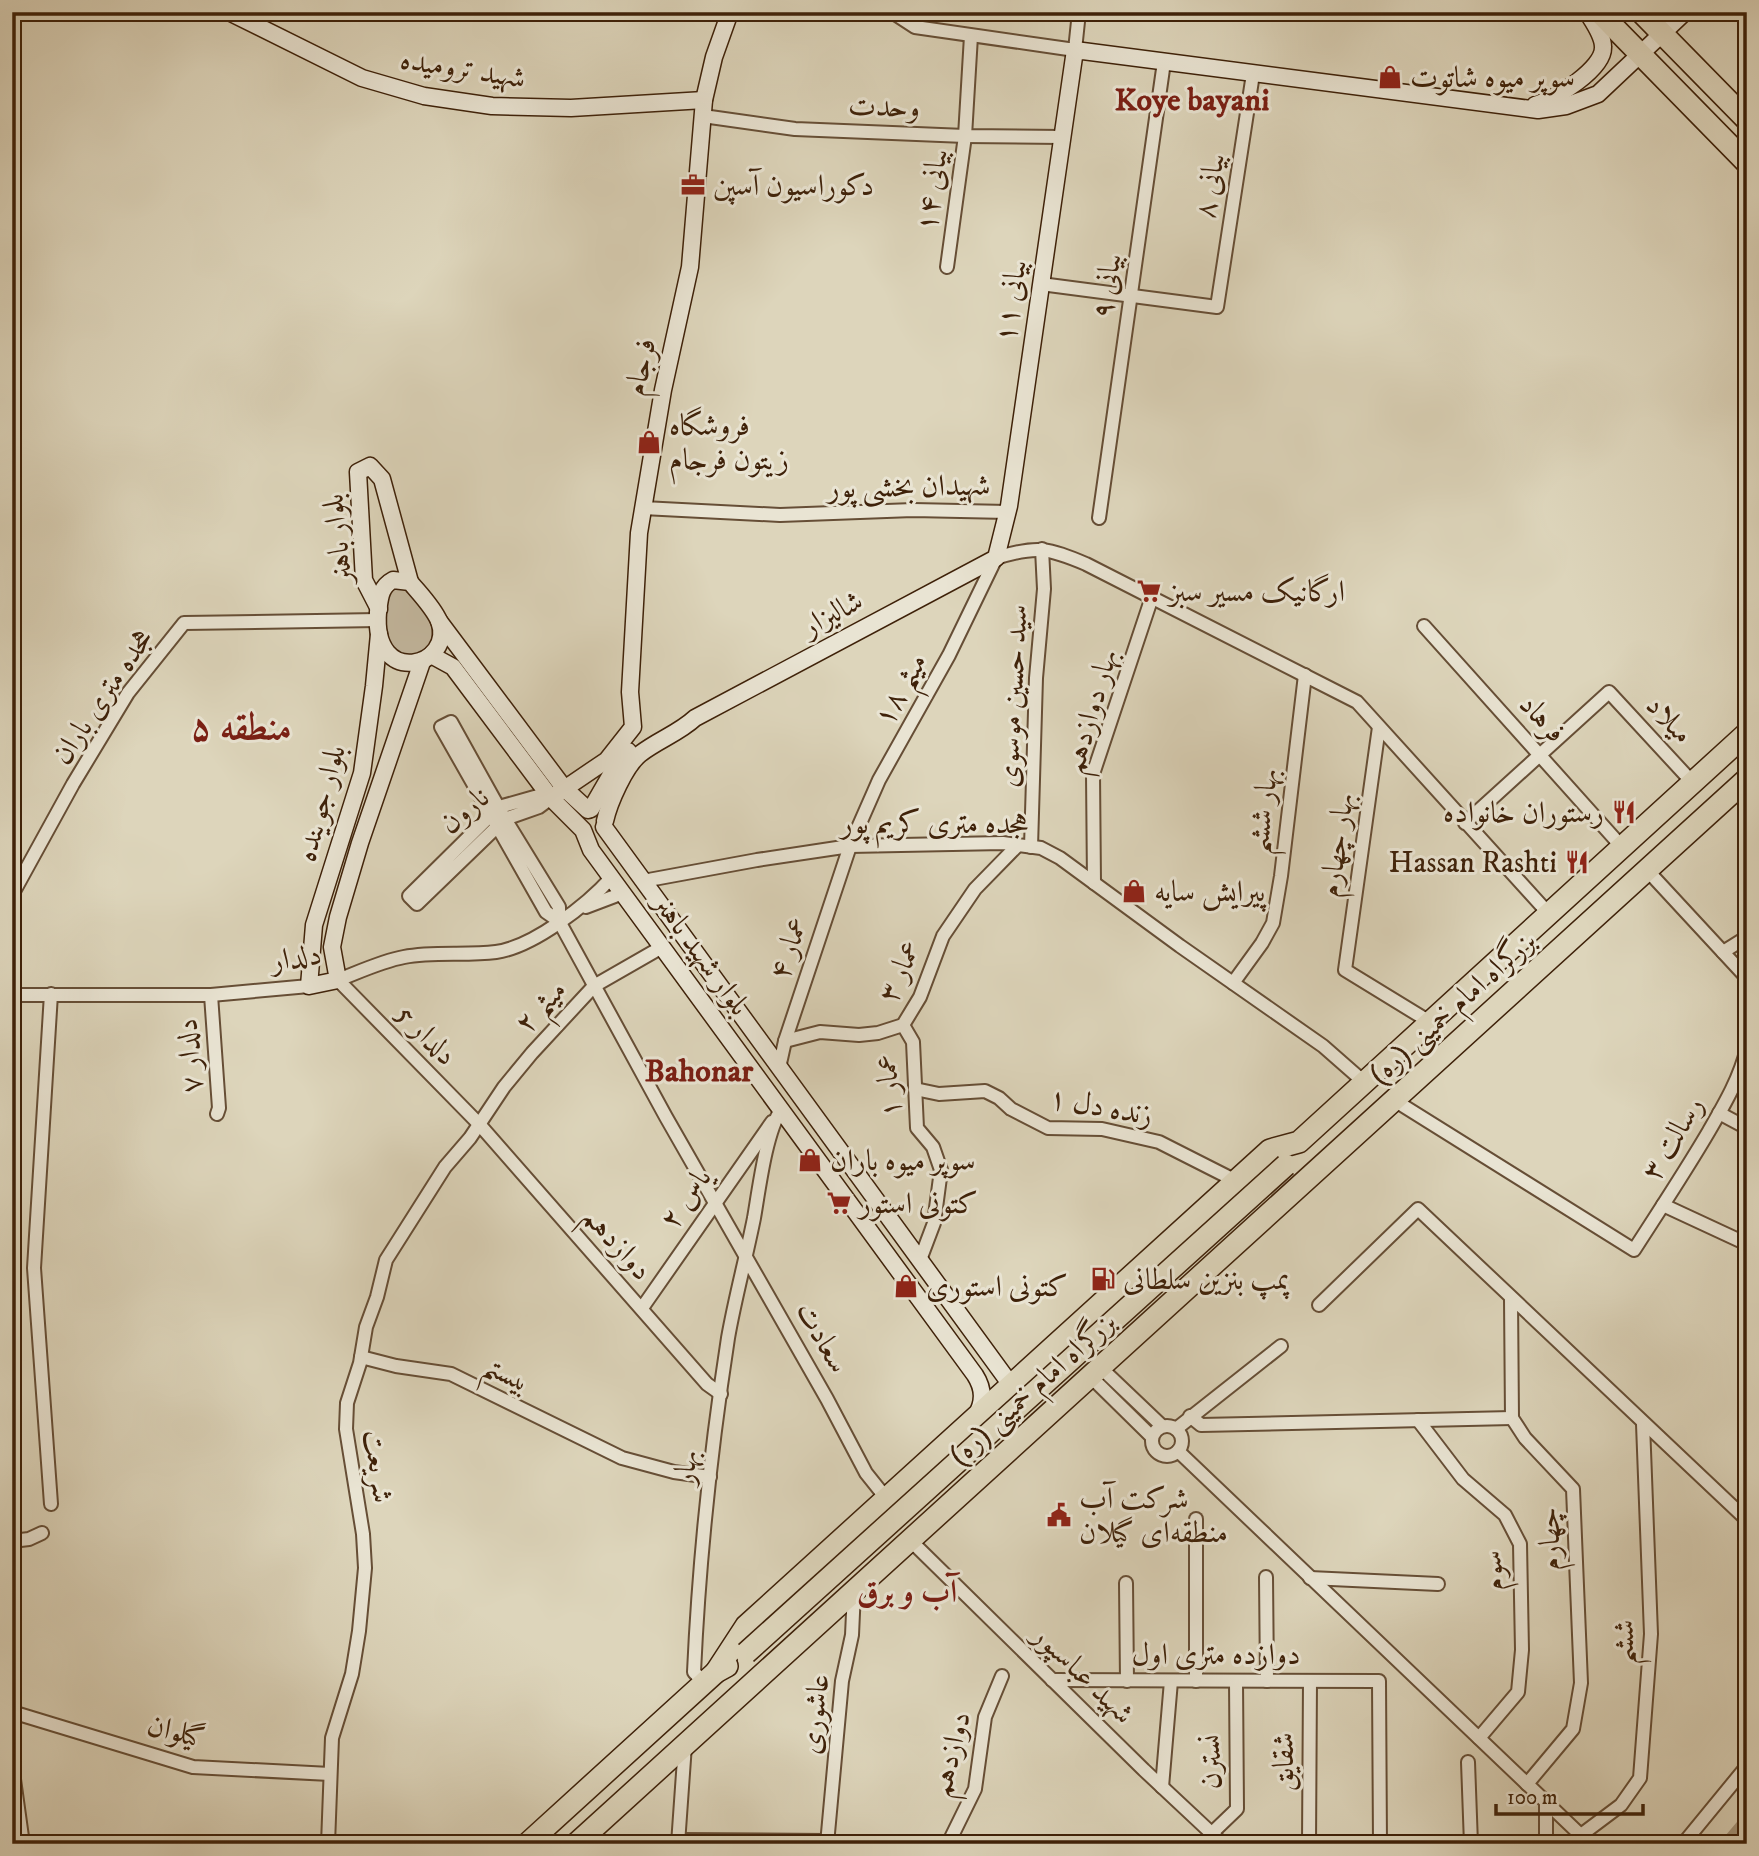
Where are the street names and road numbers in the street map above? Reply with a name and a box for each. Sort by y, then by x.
street label: شهید ترومیده [397,41,528,98]
street label: وحدت [847,88,921,127]
street label: بیانی ۱۴ [908,147,957,234]
street label: بیانی ۸ [1187,151,1234,221]
street label: بیانی ۹ [1085,251,1130,321]
street label: بیانی ۱۱ [987,258,1036,345]
street label: فرجام [617,335,671,401]
street label: شهیدان بخشی پور [824,468,991,508]
street label: بلوار باهنر [315,492,362,589]
street label: شالیزار [793,583,870,647]
street label: سید حسین موسوی [990,604,1037,789]
street label: هجده متری باران [44,622,162,772]
street label: بهار دوازدهم [1056,645,1135,780]
street label: میثم ۱۸ [866,647,944,737]
street label: فرهاد [1510,687,1573,751]
street label: میلاد [1637,688,1701,752]
street label: بلوار جوینده [288,741,355,866]
street label: بهار ششم [1240,766,1296,858]
street label: نارون [433,780,497,843]
street label: بهار چهارم [1312,791,1369,901]
street label: هجده متری کریم پور [838,806,1029,849]
street label: بلوار شهید باهنر [642,884,758,1023]
street label: عمار ۴ [762,912,817,985]
street label: بزرگراه امام خمینی (ره) [1360,921,1548,1097]
street label: عمار ۳ [870,935,930,1008]
street label: دلدار [265,937,324,981]
street label: میثم ۲ [507,973,582,1048]
street label: دلدار 5 [388,996,464,1074]
street label: دلدار ۷ [169,1017,212,1095]
street label: عمار ۱ [868,1052,911,1119]
street label: زنده دل ۱ [1046,1080,1155,1135]
street label: رسالت ۳ [1634,1090,1713,1188]
street label: یاس ۲ [652,1160,721,1237]
street label: دوازدهم [568,1199,660,1294]
street label: سعادت [787,1296,857,1380]
street label: بزرگراه امام خمینی (ره) [940,1302,1128,1478]
street label: بیستم [473,1347,536,1410]
street label: شریعت [354,1427,401,1505]
street label: بهار [666,1448,707,1490]
street label: چهارم [1531,1506,1576,1571]
street label: سوم [1473,1548,1520,1593]
street label: شهید عباسپور [1022,1616,1142,1733]
street label: ششم [1605,1619,1653,1666]
street label: دوازده متری اول [1131,1637,1301,1674]
street label: عاشوری [792,1672,839,1757]
street label: گیلوان [143,1707,208,1758]
street label: دوازدهم [923,1708,988,1803]
street label: شقایق [1266,1732,1303,1792]
street label: نسترن [1193,1735,1230,1789]

